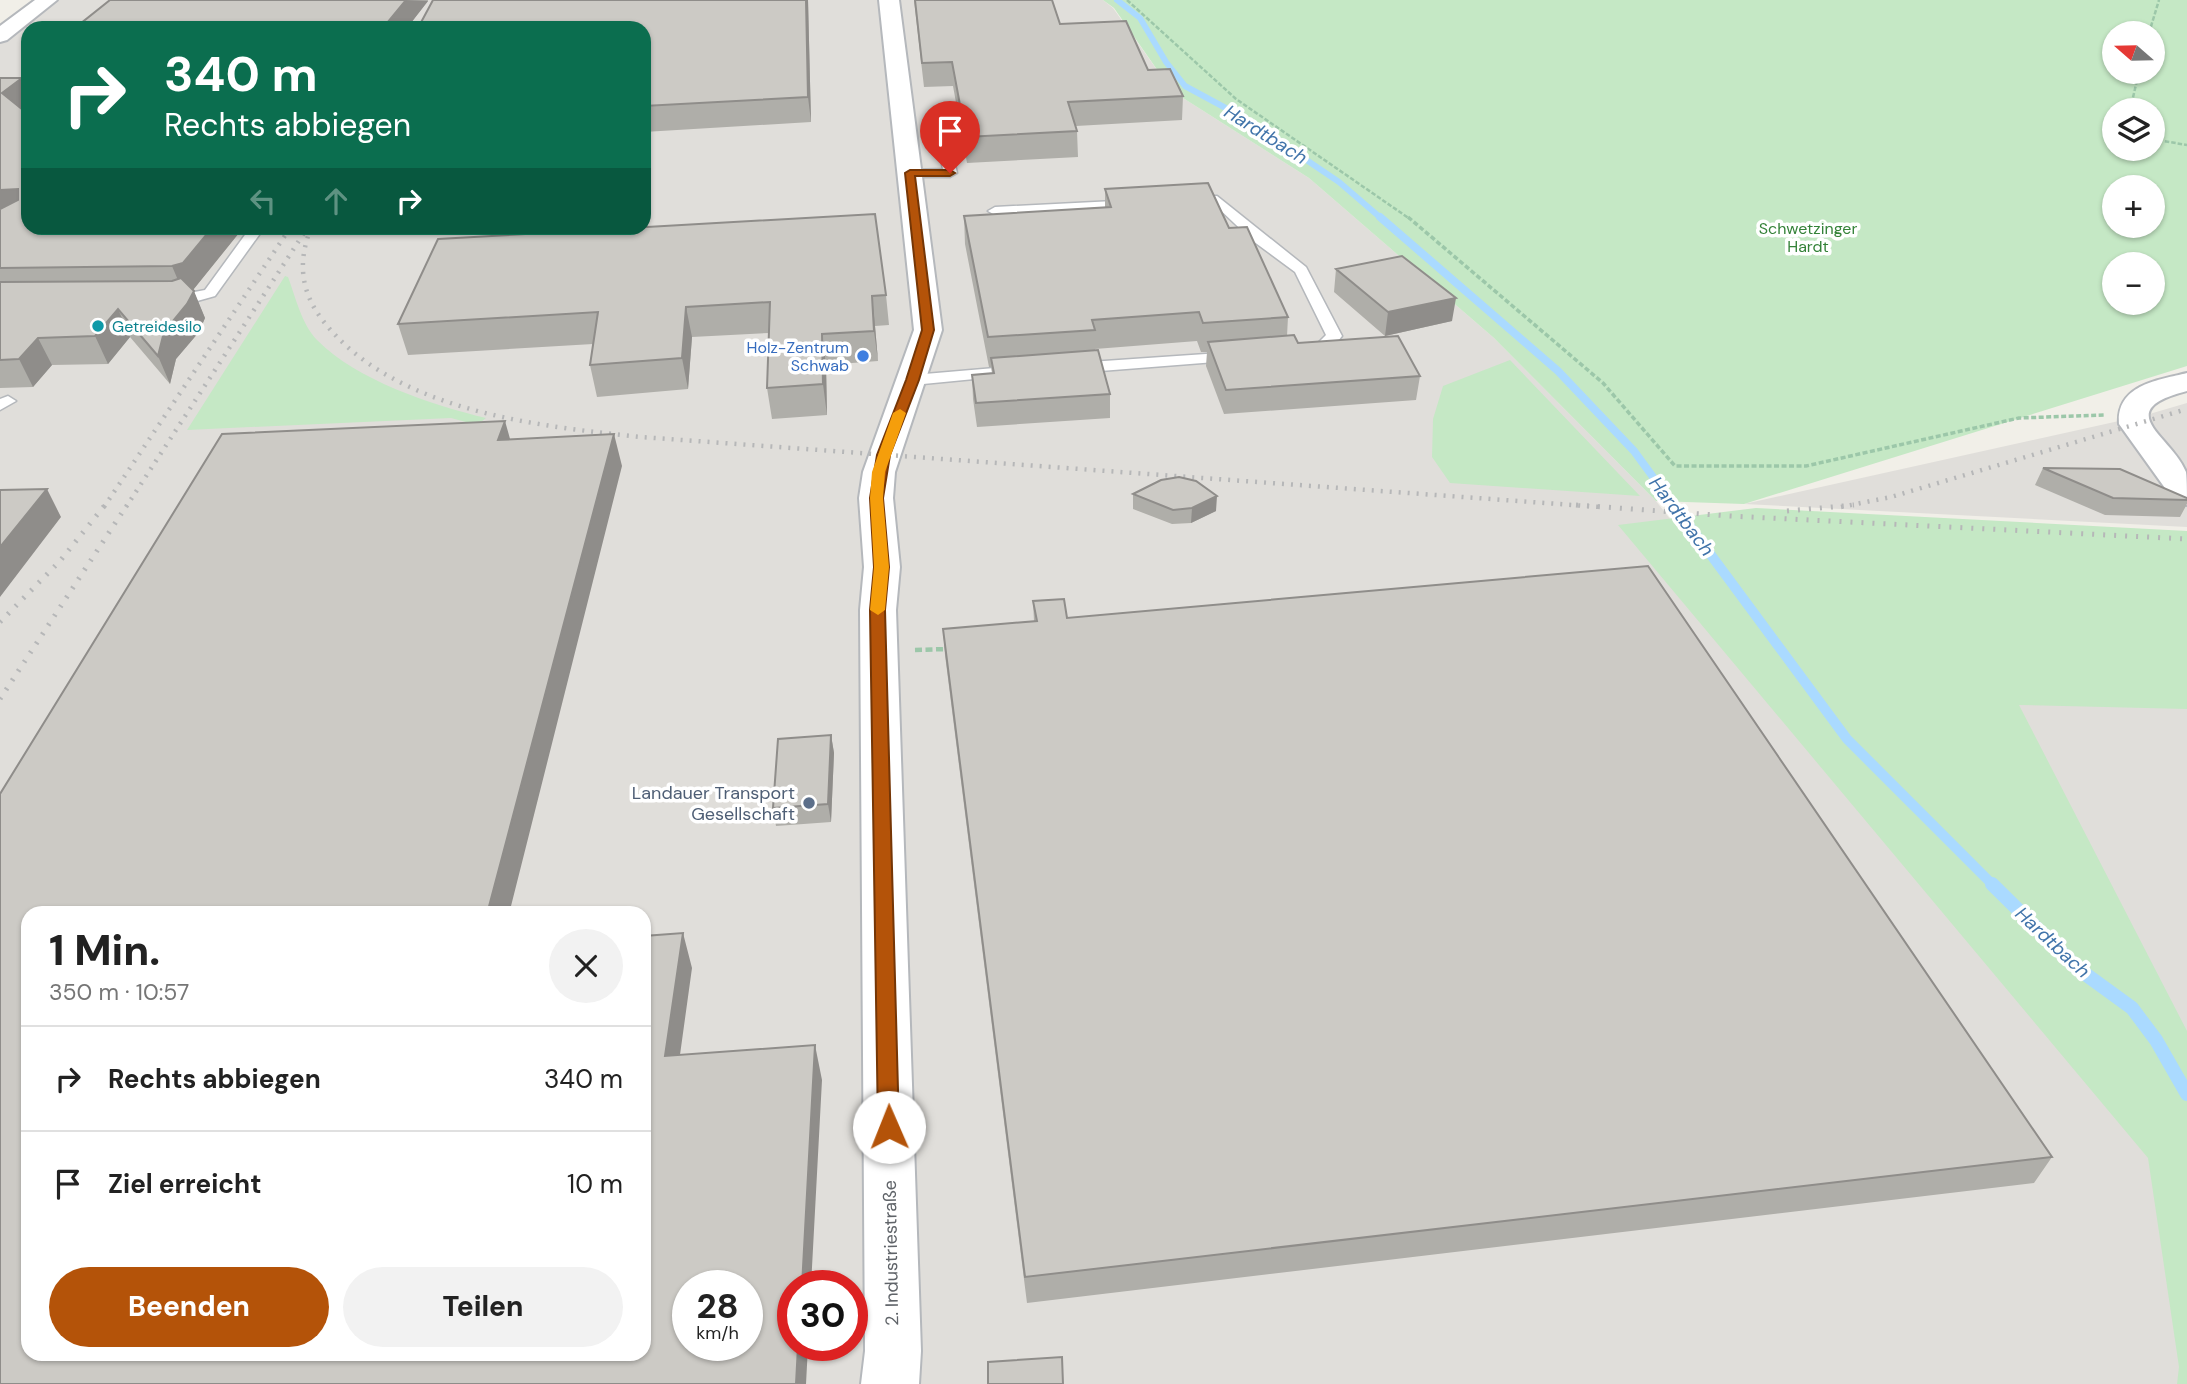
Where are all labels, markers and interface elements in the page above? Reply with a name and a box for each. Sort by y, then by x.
north arrow [2102,21,2165,84]
map controls [2102,21,2165,315]
text: 340 m [164,42,318,106]
icon: right [49,49,140,140]
button: layers [2102,98,2165,161]
water label: Hardtbach [1219,99,1312,170]
pin [920,101,980,173]
text: Rechts abbiegen [164,104,411,146]
icon: arrive [931,112,969,150]
button: + [2102,175,2165,238]
icon: left [244,182,282,220]
icon: ahead [317,182,355,220]
icon: right [390,182,428,220]
park label: Schwetzinger Hardt [1759,218,1857,257]
button: − [2102,252,2165,315]
place label: Getreidesilo [112,316,202,337]
marker: Getreidesilo [90,318,106,334]
place label: Holz-Zentrum Schwab [747,337,849,376]
marker: Holz-Zentrum Schwab [855,348,871,364]
water label: Hardtbach [1643,471,1720,561]
place label: Landauer Transport Gesellschaft [632,781,795,826]
marker: Landauer Transport Gesellschaft [801,795,817,811]
water label: Hardtbach [2010,901,2095,983]
text: 1 Min. [49,923,160,978]
button: close [549,929,623,1003]
text: 350 m · 10:57 [49,977,189,1007]
icon: right [49,1060,87,1098]
text: Rechts abbiegen [108,1062,321,1096]
text: 340 m [544,1062,623,1096]
position arrow [852,1090,926,1164]
icon: arrive [49,1165,87,1203]
text: Ziel erreicht [108,1167,261,1201]
text: 10 m [567,1167,623,1201]
street label: 2. Industriestraße [878,1180,904,1326]
button: Beenden [49,1267,329,1347]
button: Teilen [343,1267,623,1347]
speed limit sign: 30 [777,1270,868,1361]
text: 28 [696,1283,739,1329]
text: km/h [696,1321,739,1345]

